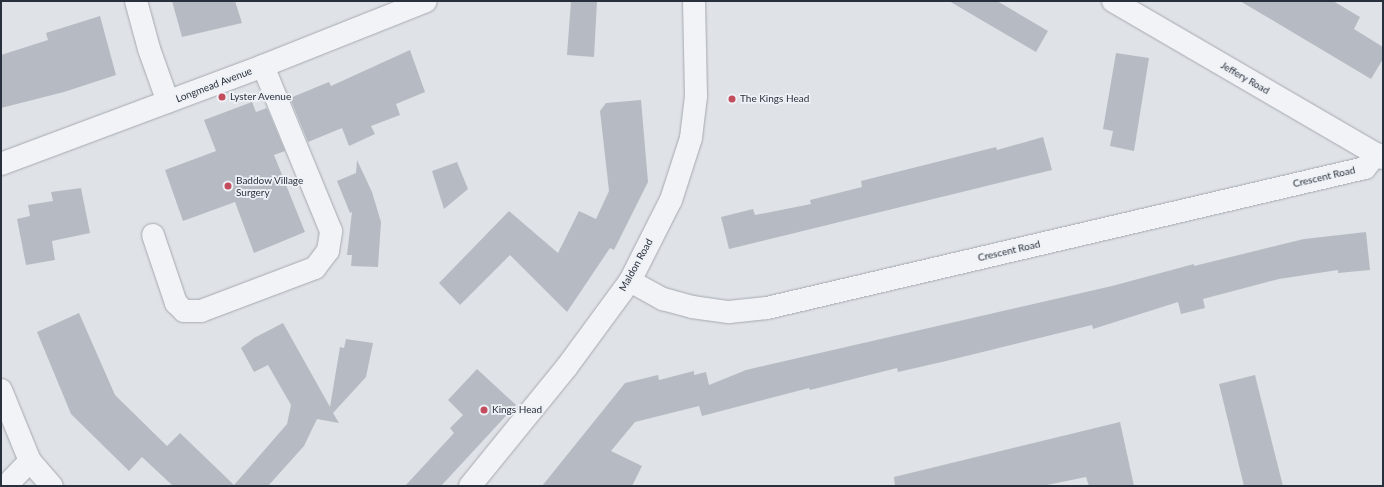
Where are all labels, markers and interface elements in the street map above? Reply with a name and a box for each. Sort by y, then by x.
street label: Jeffery Road [1218,59,1272,97]
street label: Longmead Avenue [174,65,254,105]
place label: Lyster Avenue [230,91,292,103]
marker: Lyster Avenue [217,92,227,102]
place label: The Kings Head [740,93,809,105]
marker: The Kings Head [727,94,737,104]
street label: Crescent Road [1292,164,1356,190]
place label: Baddow Village Surgery [236,174,304,198]
marker: Baddow Village Surgery [223,181,233,191]
street label: Maldon Road [617,237,655,293]
street label: Crescent Road [977,238,1041,264]
place label: Kings Head [492,404,542,416]
marker: Kings Head [479,405,489,415]

